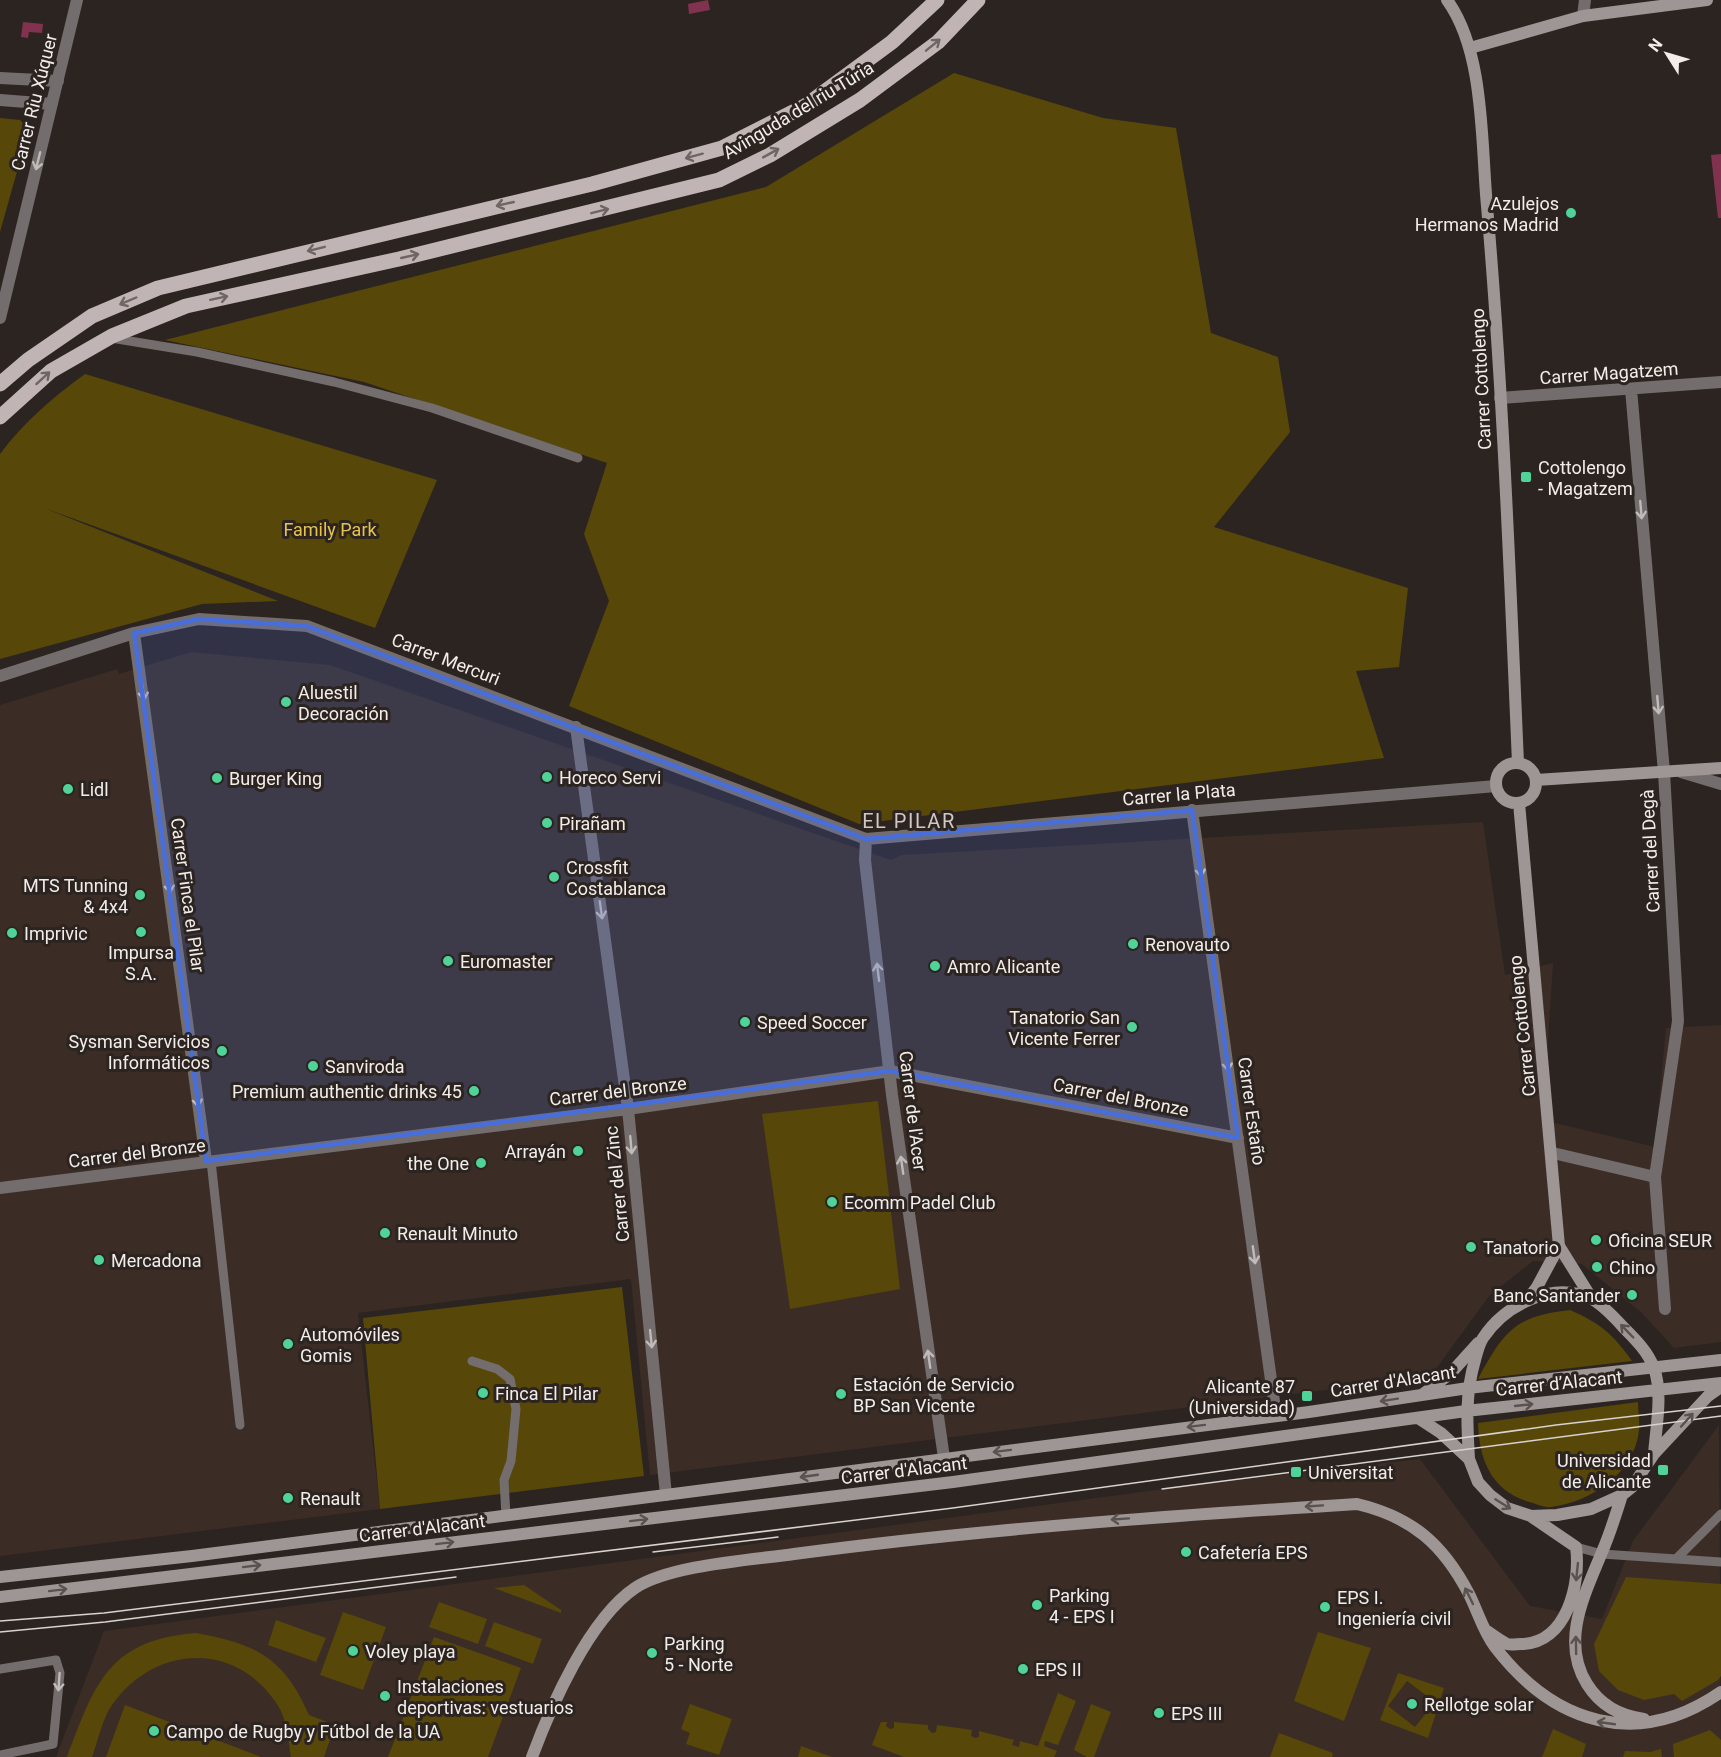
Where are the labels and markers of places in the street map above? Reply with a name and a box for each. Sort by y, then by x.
place label: Azulejos Hermanos Madrid [1415,193,1559,235]
marker: Azulejos Hermanos Madrid [1564,206,1578,220]
place label: Cottolengo - Magatzem [1538,457,1633,499]
marker: Cottolengo - Magatzem [1519,470,1533,484]
place label: Aluestil Decoración [298,682,389,724]
marker: Aluestil Decoración [279,695,293,709]
place label: Horeco Servi [559,767,661,788]
place label: Burger King [229,768,322,789]
marker: Horeco Servi [540,770,554,784]
marker: Burger King [210,771,224,785]
place label: Lidl [80,779,109,800]
marker: Lidl [61,782,75,796]
place label: Pirañam [559,813,626,834]
marker: Pirañam [540,816,554,830]
place label: Crossfit Costablanca [566,857,666,899]
marker: Crossfit Costablanca [547,870,561,884]
place label: MTS Tunning & 4x4 [23,875,128,917]
marker: MTS Tunning & 4x4 [133,888,147,902]
place label: Imprivic [24,923,88,944]
marker: Impursa S.A. [134,925,148,939]
marker: Imprivic [5,926,19,940]
place label: Renovauto [1145,934,1230,955]
marker: Renovauto [1126,937,1140,951]
place label: Impursa S.A. [108,942,174,984]
place label: Euromaster [460,951,553,972]
marker: Euromaster [441,954,455,968]
place label: Amro Alicante [947,956,1060,977]
marker: Amro Alicante [928,959,942,973]
place label: Tanatorio San Vicente Ferrer [1008,1007,1120,1049]
place label: Speed Soccer [757,1012,867,1033]
marker: Speed Soccer [738,1015,752,1029]
marker: Tanatorio San Vicente Ferrer [1125,1020,1139,1034]
place label: Sysman Servicios Informáticos [69,1031,210,1073]
marker: Sysman Servicios Informáticos [215,1044,229,1058]
place label: Sanviroda [325,1056,405,1077]
marker: Sanviroda [306,1059,320,1073]
place label: Premium authentic drinks 45 [232,1081,462,1102]
marker: Premium authentic drinks 45 [467,1084,481,1098]
place label: Arrayán [505,1141,566,1162]
marker: Arrayán [571,1144,585,1158]
place label: the One [407,1153,469,1174]
marker: the One [474,1156,488,1170]
place label: Ecomm Padel Club [844,1192,996,1213]
marker: Ecomm Padel Club [825,1195,839,1209]
place label: Renault Minuto [397,1223,518,1244]
marker: Renault Minuto [378,1226,392,1240]
place label: Oficina SEUR [1608,1230,1712,1251]
marker: Oficina SEUR [1589,1233,1603,1247]
place label: Tanatorio [1483,1237,1559,1258]
marker: Tanatorio [1464,1240,1478,1254]
place label: Mercadona [111,1250,202,1271]
marker: Mercadona [92,1253,106,1267]
place label: Chino [1609,1257,1655,1278]
marker: Chino [1590,1260,1604,1274]
place label: Banc Santander [1493,1285,1620,1306]
marker: Banc Santander [1625,1288,1639,1302]
place label: Automóviles Gomis [300,1324,400,1366]
marker: Automóviles Gomis [281,1337,295,1351]
place label: Estación de Servicio BP San Vicente [853,1374,1014,1416]
place label: Alicante 87 (Universidad) [1189,1376,1295,1419]
place label: Finca El Pilar [495,1383,598,1404]
marker: Finca El Pilar [476,1386,490,1400]
marker: Estación de Servicio BP San Vicente [834,1387,848,1401]
marker: Alicante 87 (Universidad) [1300,1389,1314,1403]
place label: Universidad de Alicante [1557,1450,1651,1492]
place label: Universitat [1308,1462,1394,1483]
marker: Universidad de Alicante [1656,1463,1670,1477]
marker: Universitat [1289,1465,1303,1479]
place label: Renault [300,1488,361,1509]
marker: Renault [281,1491,295,1505]
place label: Cafetería EPS [1198,1542,1308,1563]
marker: Cafetería EPS [1179,1545,1193,1559]
place label: Parking 4 - EPS I [1049,1585,1115,1627]
place label: EPS I. Ingeniería civil [1337,1587,1451,1629]
marker: Parking 4 - EPS I [1030,1598,1044,1612]
marker: EPS I. Ingeniería civil [1318,1600,1332,1614]
place label: Parking 5 - Norte [664,1633,733,1675]
place label: Voley playa [365,1641,455,1662]
marker: Voley playa [346,1644,360,1658]
marker: Parking 5 - Norte [645,1646,659,1660]
place label: EPS II [1035,1659,1082,1680]
marker: EPS II [1016,1662,1030,1676]
place label: Instalaciones deportivas: vestuarios [397,1676,573,1718]
marker: Instalaciones deportivas: vestuarios [378,1689,392,1703]
place label: Rellotge solar [1424,1694,1534,1715]
marker: Rellotge solar [1405,1697,1419,1711]
place label: EPS III [1171,1703,1222,1724]
marker: EPS III [1152,1706,1166,1720]
place label: Campo de Rugby y Fútbol de la UA [166,1721,440,1742]
marker: Campo de Rugby y Fútbol de la UA [147,1724,161,1738]

